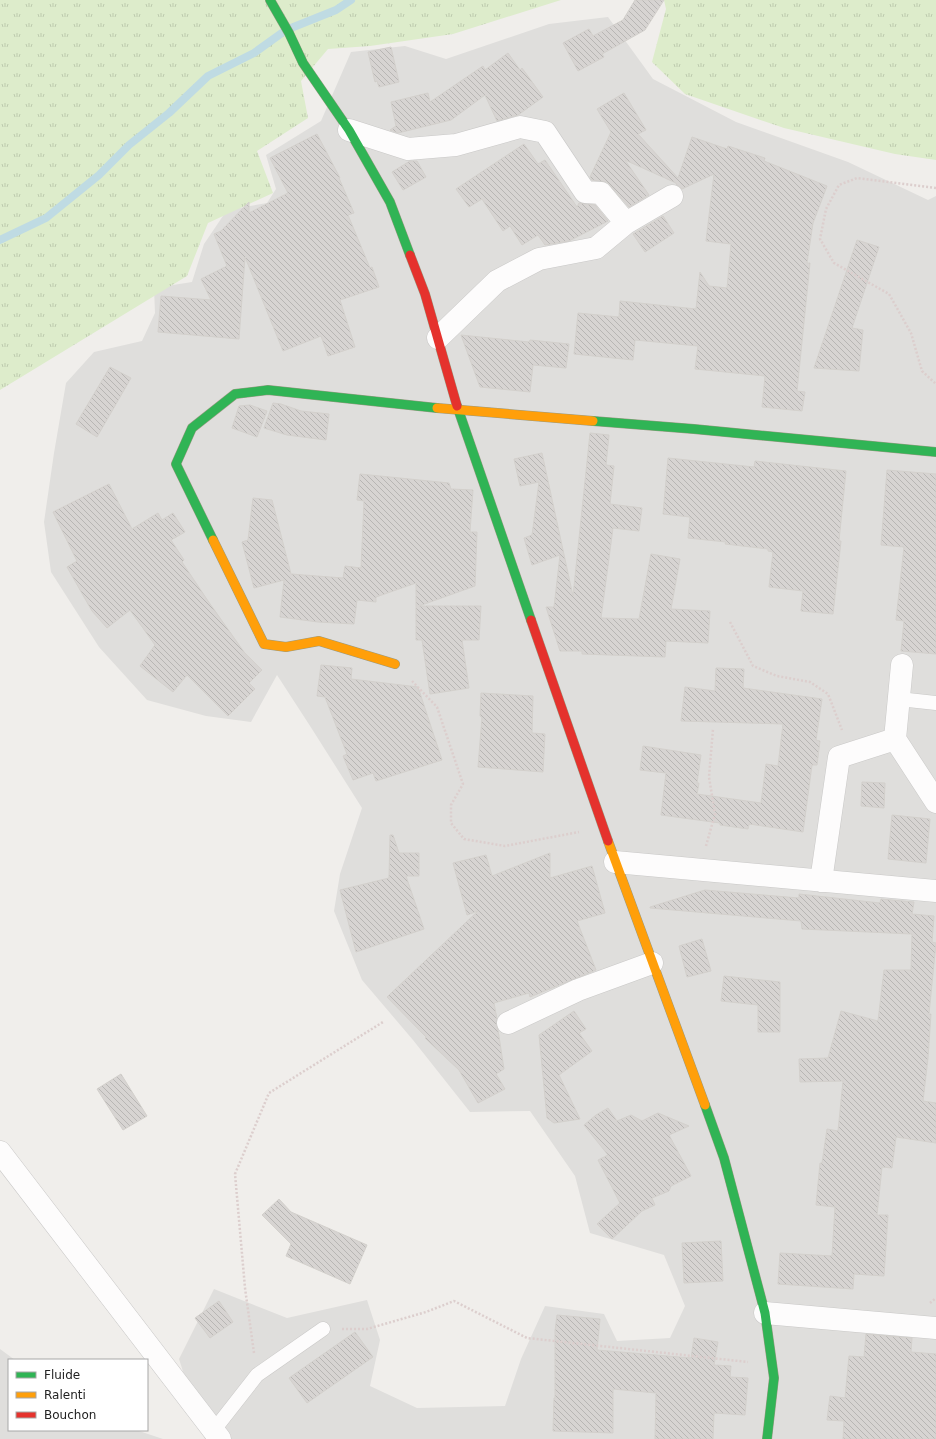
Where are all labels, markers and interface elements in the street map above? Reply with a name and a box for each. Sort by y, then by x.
legend [8,1359,148,1431]
text: Fluide [44,1368,80,1382]
text: Ralenti [44,1388,86,1402]
text: Bouchon [44,1408,96,1422]

